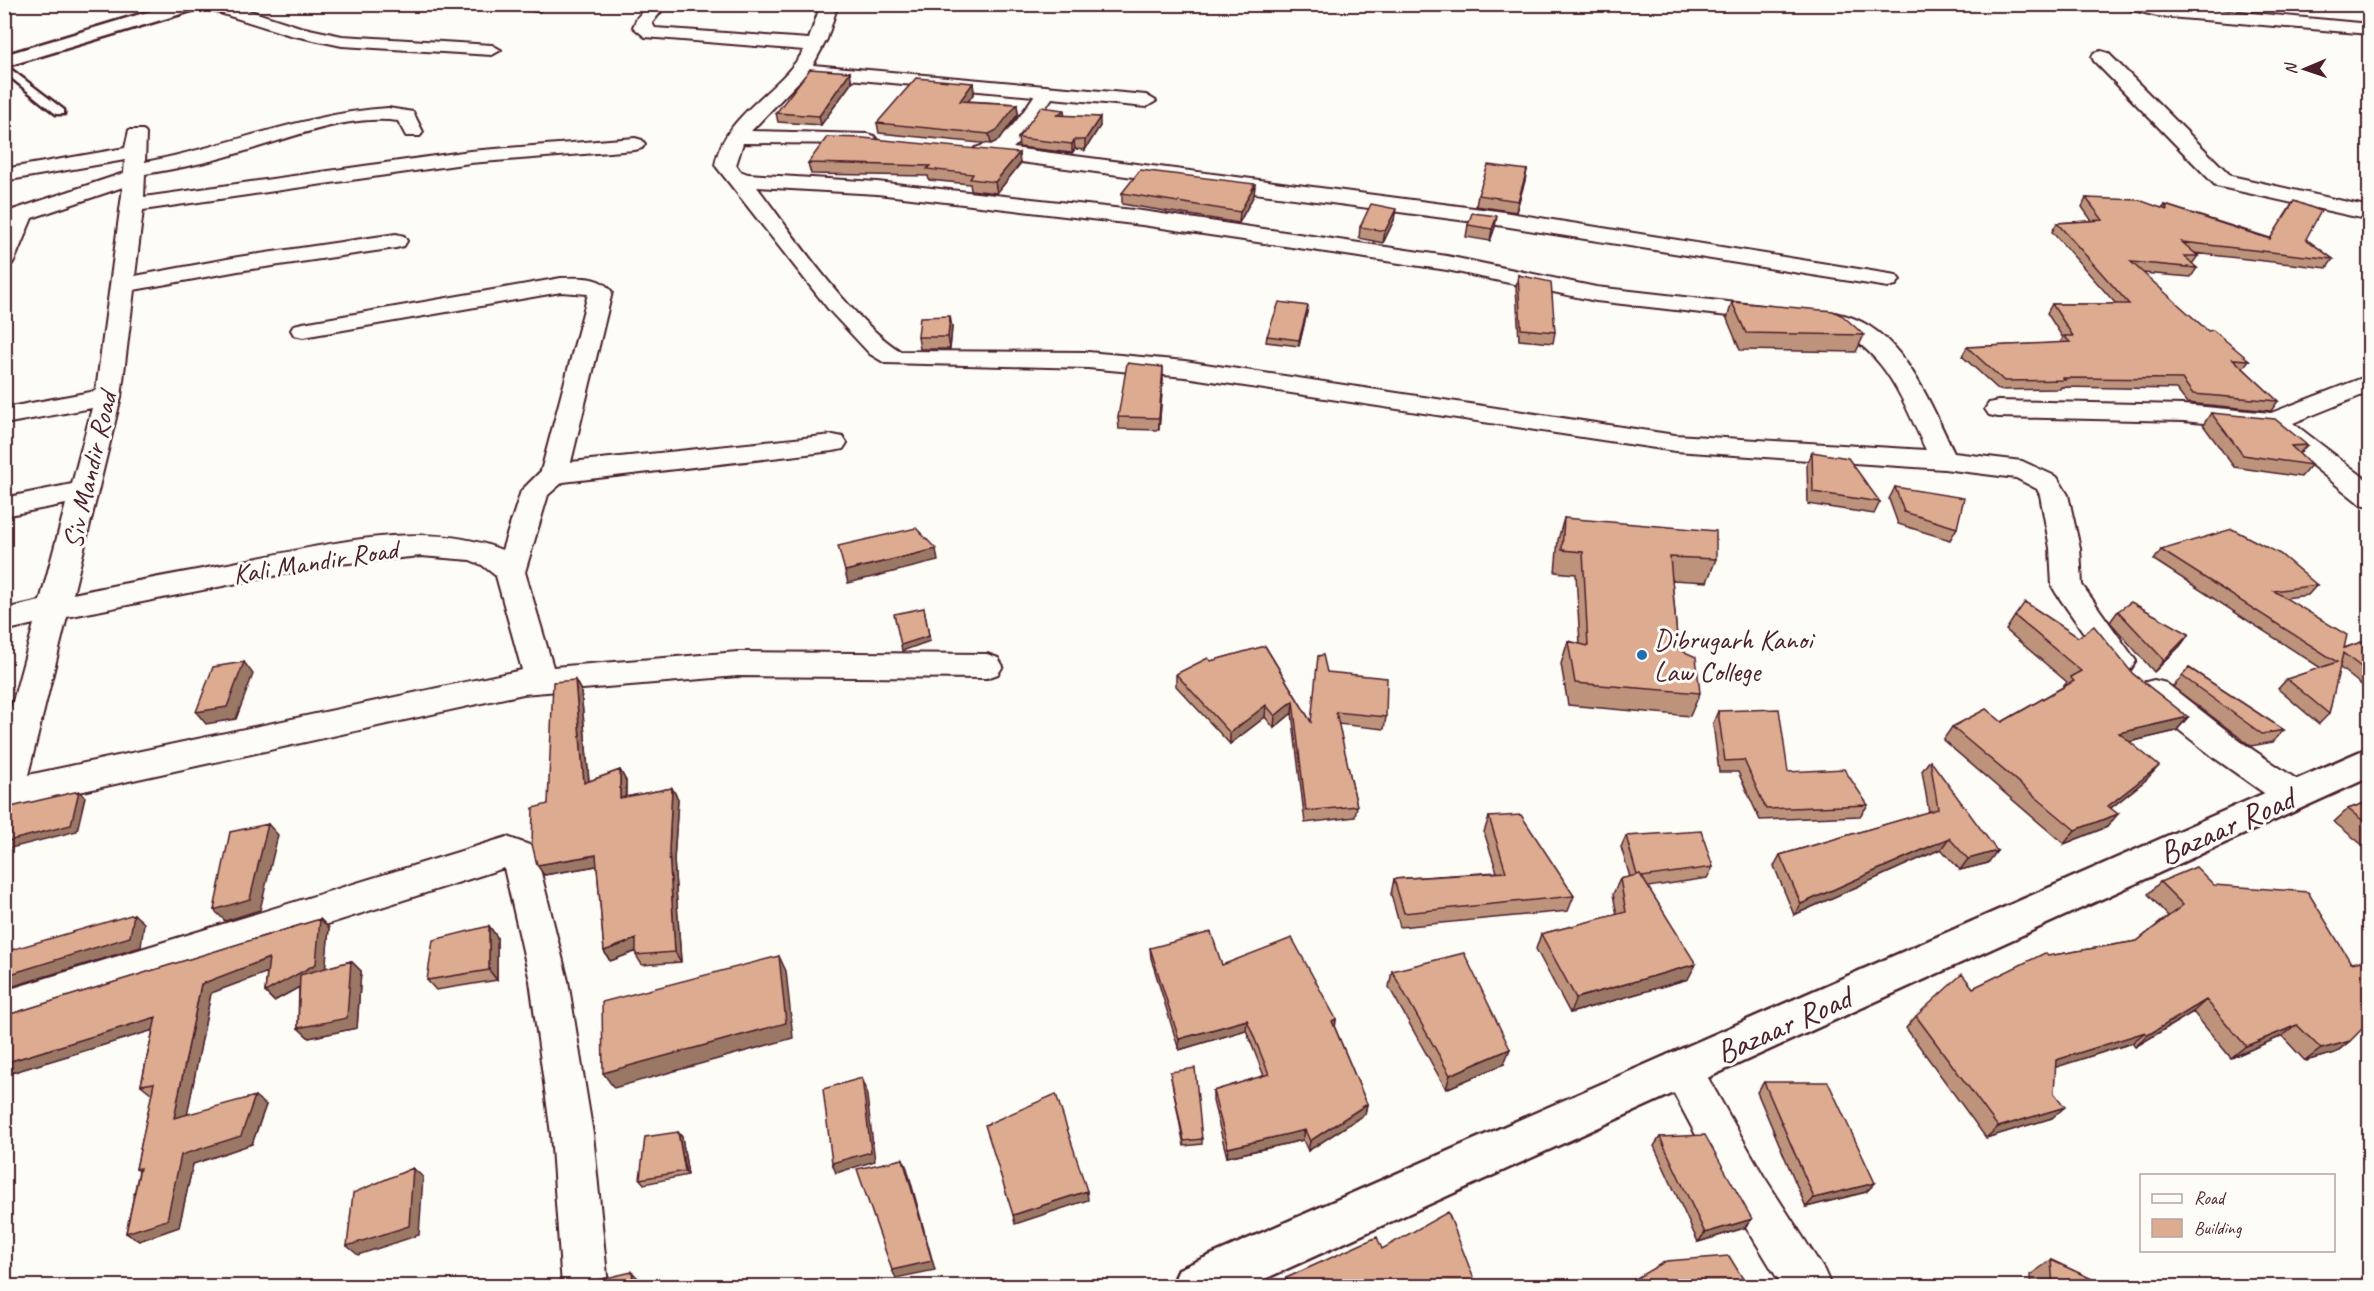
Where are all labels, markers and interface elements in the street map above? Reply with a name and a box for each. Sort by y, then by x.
north arrow [2275,39,2335,99]
text: N [2281,61,2301,75]
street label: Siv Mandir Road [54,384,125,552]
street label: Kali Mandir Road [230,531,404,592]
place label: Dibrugarh Kanoi Law College [1654,622,1816,689]
marker: Dibrugarh Kanoi Law College [1635,648,1649,662]
street label: Bazaar Road [2152,775,2305,874]
street label: Bazaar Road [1709,974,1862,1073]
legend [2140,1174,2335,1252]
text: Road [2194,1187,2227,1209]
text: Building [2194,1217,2243,1239]

